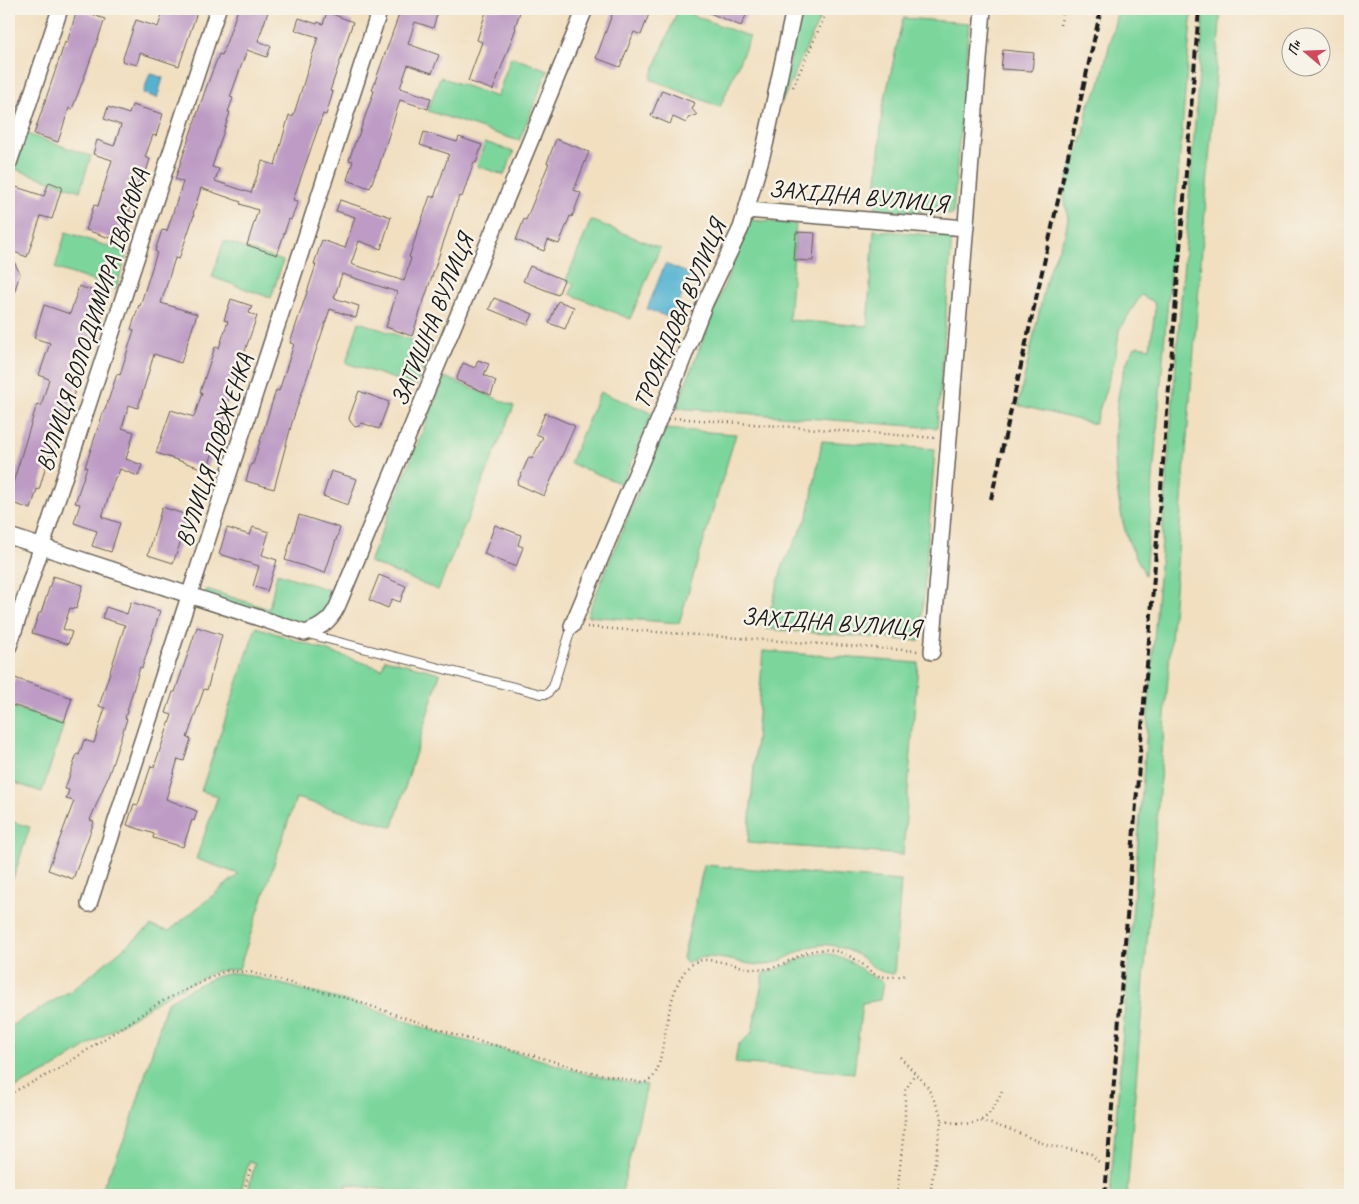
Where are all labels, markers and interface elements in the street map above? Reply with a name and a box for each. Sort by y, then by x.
north arrow [1282,28,1332,78]
text: Пн [1284,37,1305,58]
street label: ВУЛИЦЯ ВОЛОДИМИРА ІВАСЮКА [29,164,155,475]
street label: ЗАХІДНА ВУЛИЦЯ [767,173,952,219]
street label: ТРОЯНДОВА ВУЛИЦЯ [626,212,734,413]
street label: ЗАТИШНА ВУЛИЦЯ [384,227,481,410]
street label: ВУЛИЦЯ ДОВЖЕНКА [169,349,260,550]
street label: ЗАХІДНА ВУЛИЦЯ [741,601,925,643]

